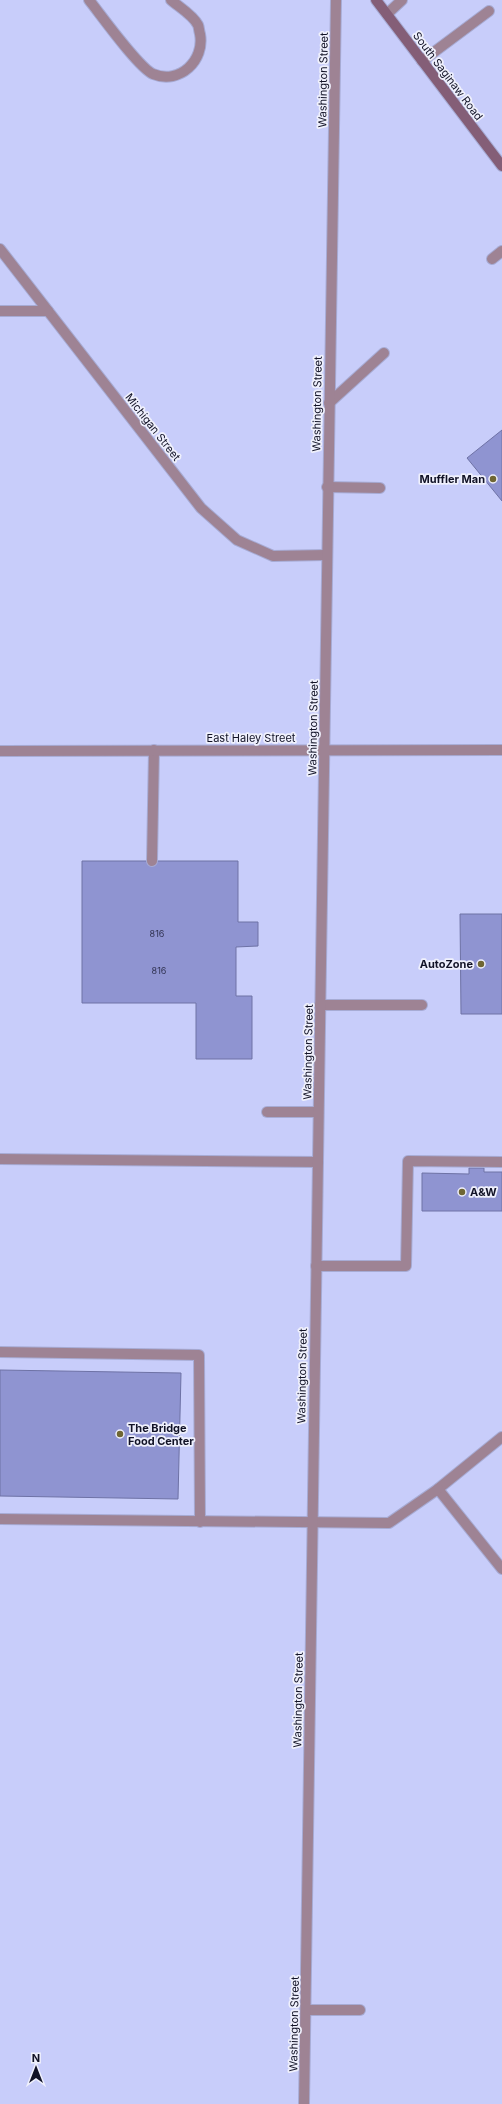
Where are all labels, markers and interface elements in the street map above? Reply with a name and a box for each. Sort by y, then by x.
street label: South Saginaw Road [410,29,486,123]
street label: Washington Street [315,32,331,128]
street label: Washington Street [309,356,325,452]
street label: Michigan Street [122,391,184,464]
place label: Muffler Man [420,472,485,486]
marker: Muffler Man [488,474,498,484]
street label: Washington Street [305,680,321,776]
street label: East Haley Street [207,731,296,745]
house number: 816 [150,928,165,939]
place label: AutoZone [420,957,473,971]
marker: AutoZone [476,959,486,969]
house number: 816 [152,965,167,976]
street label: Washington Street [300,1004,316,1100]
place label: A&W [470,1185,497,1199]
marker: A&W [457,1187,467,1197]
street label: Washington Street [294,1328,310,1424]
place label: The Bridge Food Center [128,1421,194,1448]
marker: The Bridge Food Center [115,1429,125,1439]
street label: Washington Street [290,1652,306,1748]
street label: Washington Street [286,1976,302,2072]
north arrow [16,2048,56,2088]
text: N [32,2051,40,2065]

